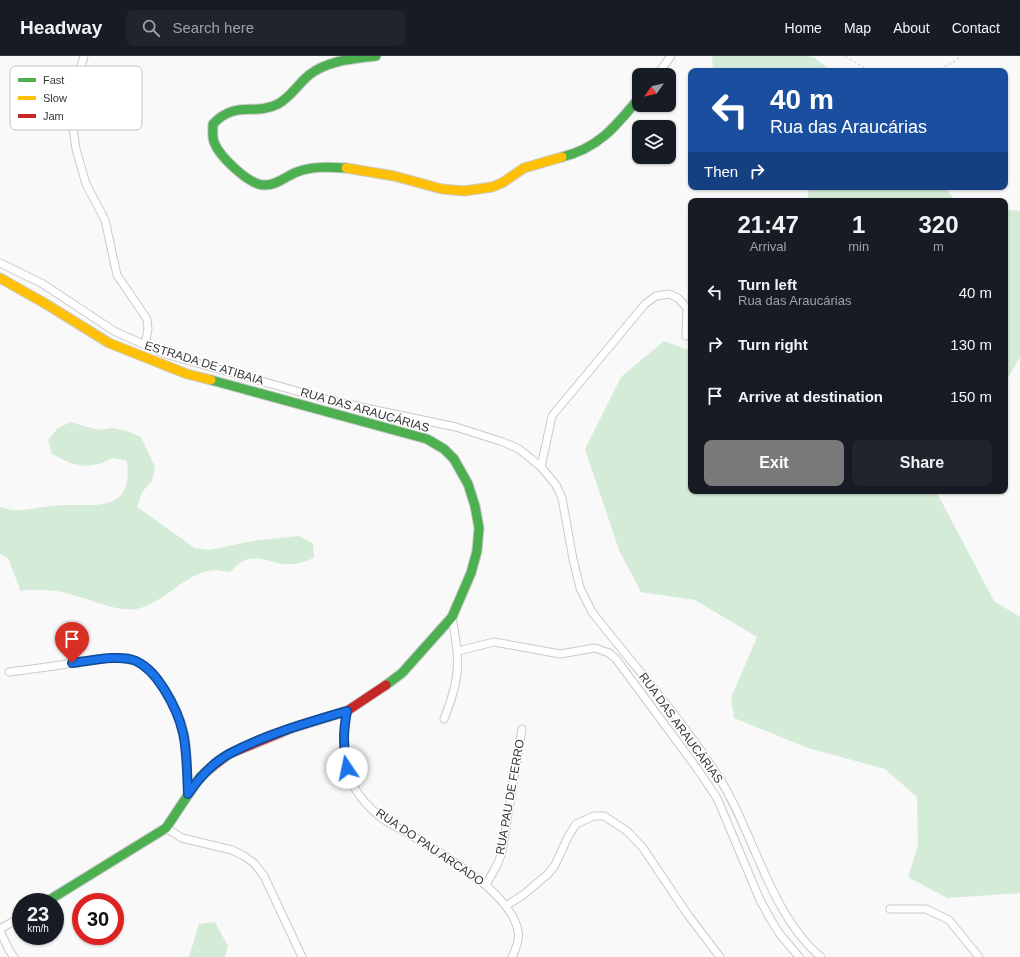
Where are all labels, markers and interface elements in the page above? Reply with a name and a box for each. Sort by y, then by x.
search box [126,10,406,46]
text: Headway [20,17,102,38]
icon: search [140,17,162,39]
text: Search here [172,19,254,36]
text: Home [785,20,822,36]
text: Map [844,20,871,36]
text: About [893,20,930,36]
text: Contact [952,20,1000,36]
legend [10,66,142,130]
north arrow [632,68,676,112]
map controls [632,68,676,164]
text: Fast [43,74,64,86]
icon: left [704,84,756,136]
text: 40 m [770,84,834,115]
text: Slow [43,92,67,104]
text: Jam [43,110,64,122]
text: Rua das Araucárias [770,117,927,137]
button: layers [632,120,676,164]
icon: right [746,160,768,182]
text: Then [704,163,738,180]
text: 21:47 [737,211,799,238]
text: 1 [852,211,865,238]
text: 320 [919,211,959,238]
text: Arrival [750,239,787,254]
text: min [848,239,869,254]
text: m [933,239,944,254]
text: Turn left [738,276,797,293]
icon: left [704,281,726,303]
text: 40 m [959,284,992,301]
text: Rua das Araucárias [738,293,851,308]
icon: right [704,333,726,355]
text: Turn right [738,336,808,353]
text: 130 m [950,336,992,353]
street label: ESTRADA DE ATIBAIA [143,338,265,388]
street label: RUA DAS ARAUCÁRIAS [299,384,431,435]
icon: arrive [704,385,726,407]
text: Arrive at destination [738,388,883,405]
text: 150 m [950,388,992,405]
button: Exit [704,440,844,486]
button: Share [852,440,992,486]
pin [55,622,89,663]
icon: arrive [61,628,83,650]
street label: RUA DAS ARAUCÁRIAS [636,669,727,786]
street label: RUA PAU DE FERRO [493,738,527,856]
position arrow [326,747,368,789]
street label: RUA DO PAU ARCADO [373,806,487,888]
speed limit sign: 30 [72,893,124,945]
text: 23 [27,903,49,925]
text: km/h [27,923,49,934]

